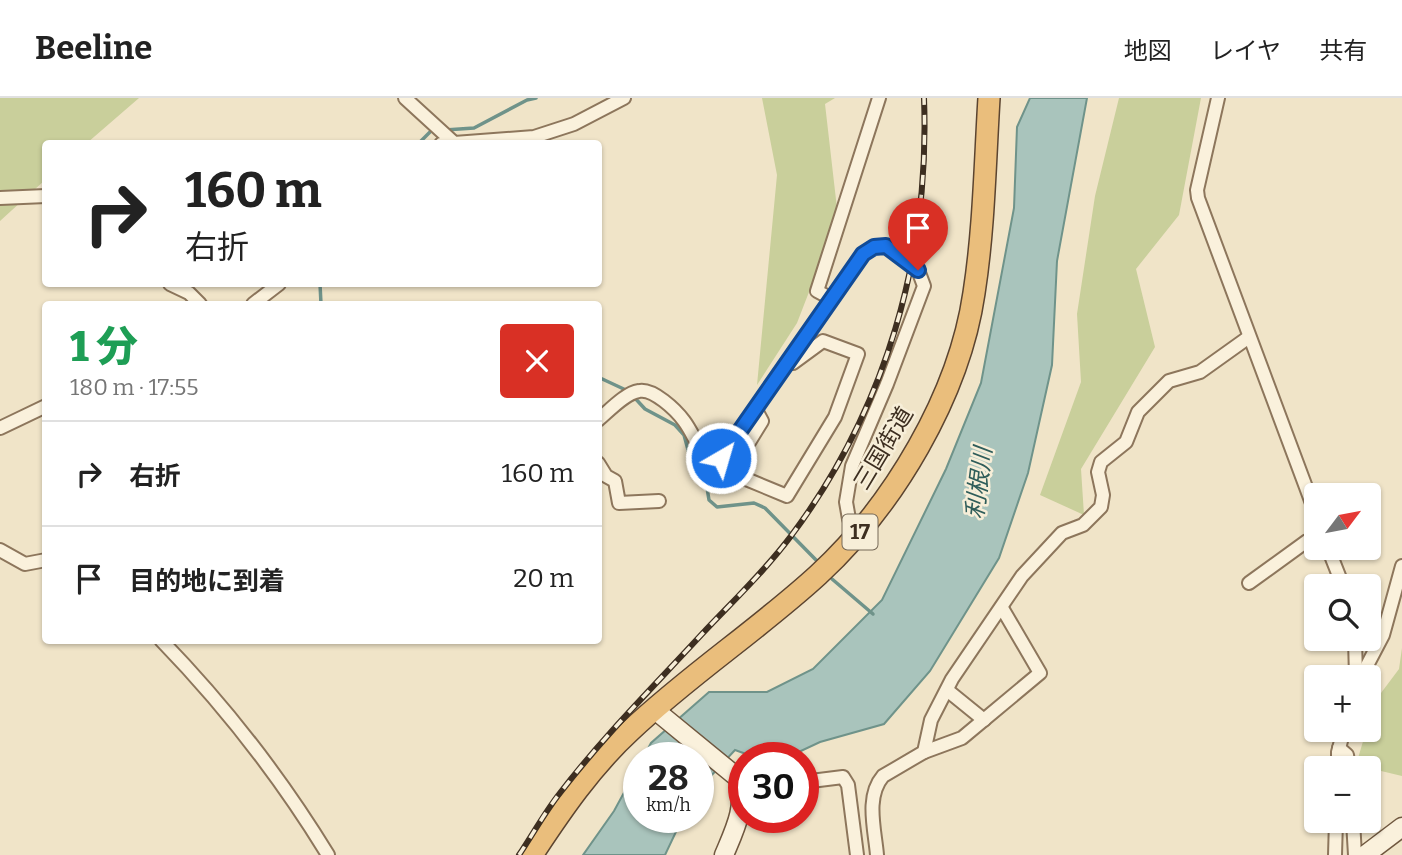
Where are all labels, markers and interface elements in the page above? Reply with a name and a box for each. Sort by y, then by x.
text: Beeline [35,28,152,68]
text: 地図 [1124,37,1172,65]
text: レイヤ [1210,37,1281,65]
text: 共有 [1319,37,1367,65]
text: 160 m [185,161,322,220]
icon: right [70,168,161,259]
pin [888,198,948,270]
icon: arrive [899,209,937,247]
text: 右折 [185,228,249,266]
text: 1 分 [70,322,138,372]
button: close [500,324,574,398]
text: 180 m · 17:55 [70,373,199,401]
street label: 三国街道 [847,401,919,495]
position arrow [684,421,758,495]
water label: 利根川 [961,443,998,520]
icon: right [70,455,108,493]
text: 160 m [502,458,574,489]
text: 右折 [129,461,181,492]
north arrow [1304,483,1381,560]
map controls [1304,483,1381,833]
road number: 17 [842,514,878,550]
icon: arrive [70,560,108,598]
text: 20 m [513,563,574,594]
text: 目的地に到着 [129,566,285,597]
button: search [1304,574,1381,651]
button: + [1304,665,1381,742]
speed limit sign: 30 [728,742,819,833]
button: − [1304,756,1381,833]
text: 28 [648,757,689,799]
text: km/h [646,794,691,816]

